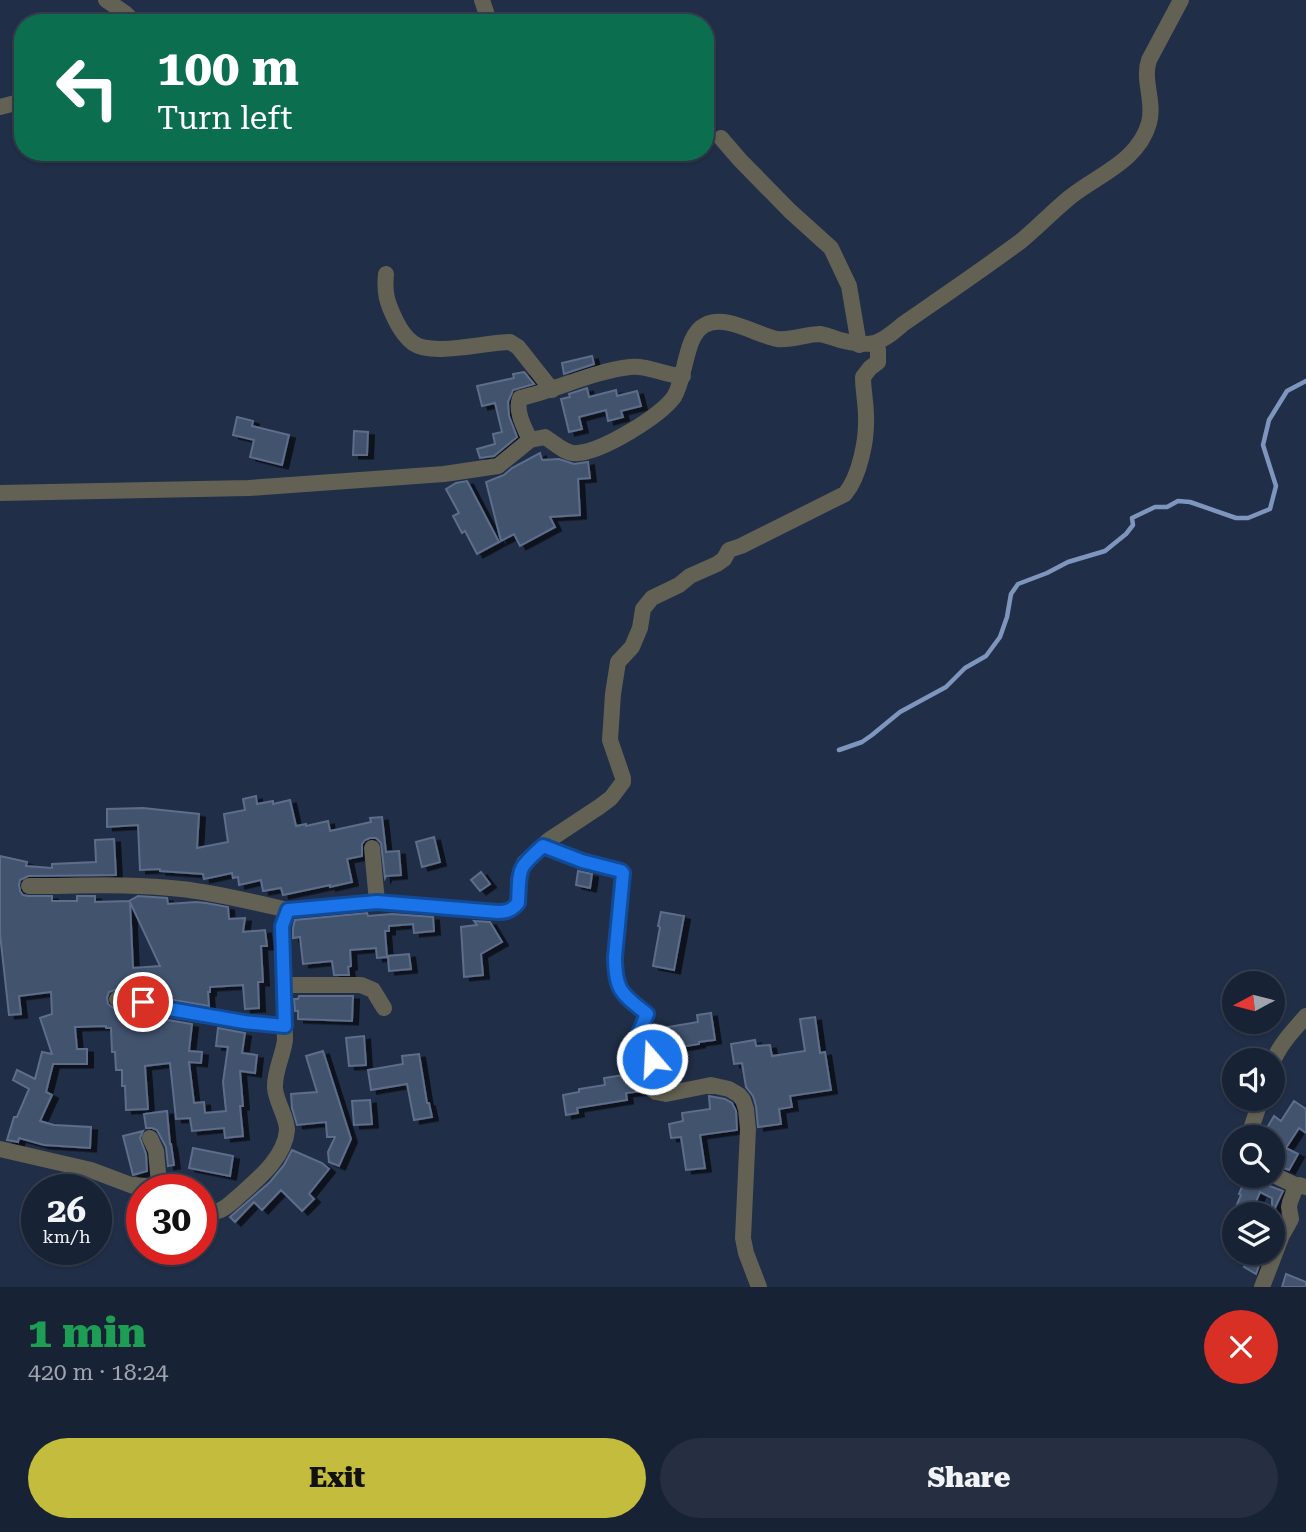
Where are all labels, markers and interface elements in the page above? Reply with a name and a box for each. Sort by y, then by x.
text: 100 m [157,40,299,97]
icon: left [42,42,133,133]
text: Turn left [157,99,292,137]
north arrow [1222,971,1284,1034]
map controls [1222,971,1285,1265]
pin [113,972,173,1032]
icon: arrive [124,983,162,1021]
position arrow [615,1022,689,1096]
button: sound [1222,1048,1285,1111]
button: search [1222,1125,1285,1188]
speed limit sign: 30 [126,1174,217,1265]
text: 26 [47,1190,86,1231]
button: layers [1222,1202,1285,1265]
text: km/h [42,1226,91,1247]
text: 1 min [28,1308,146,1357]
button: close [1204,1310,1278,1384]
text: 420 m · 18:24 [28,1359,168,1386]
button: Exit [28,1438,646,1518]
button: Share [660,1438,1278,1518]

